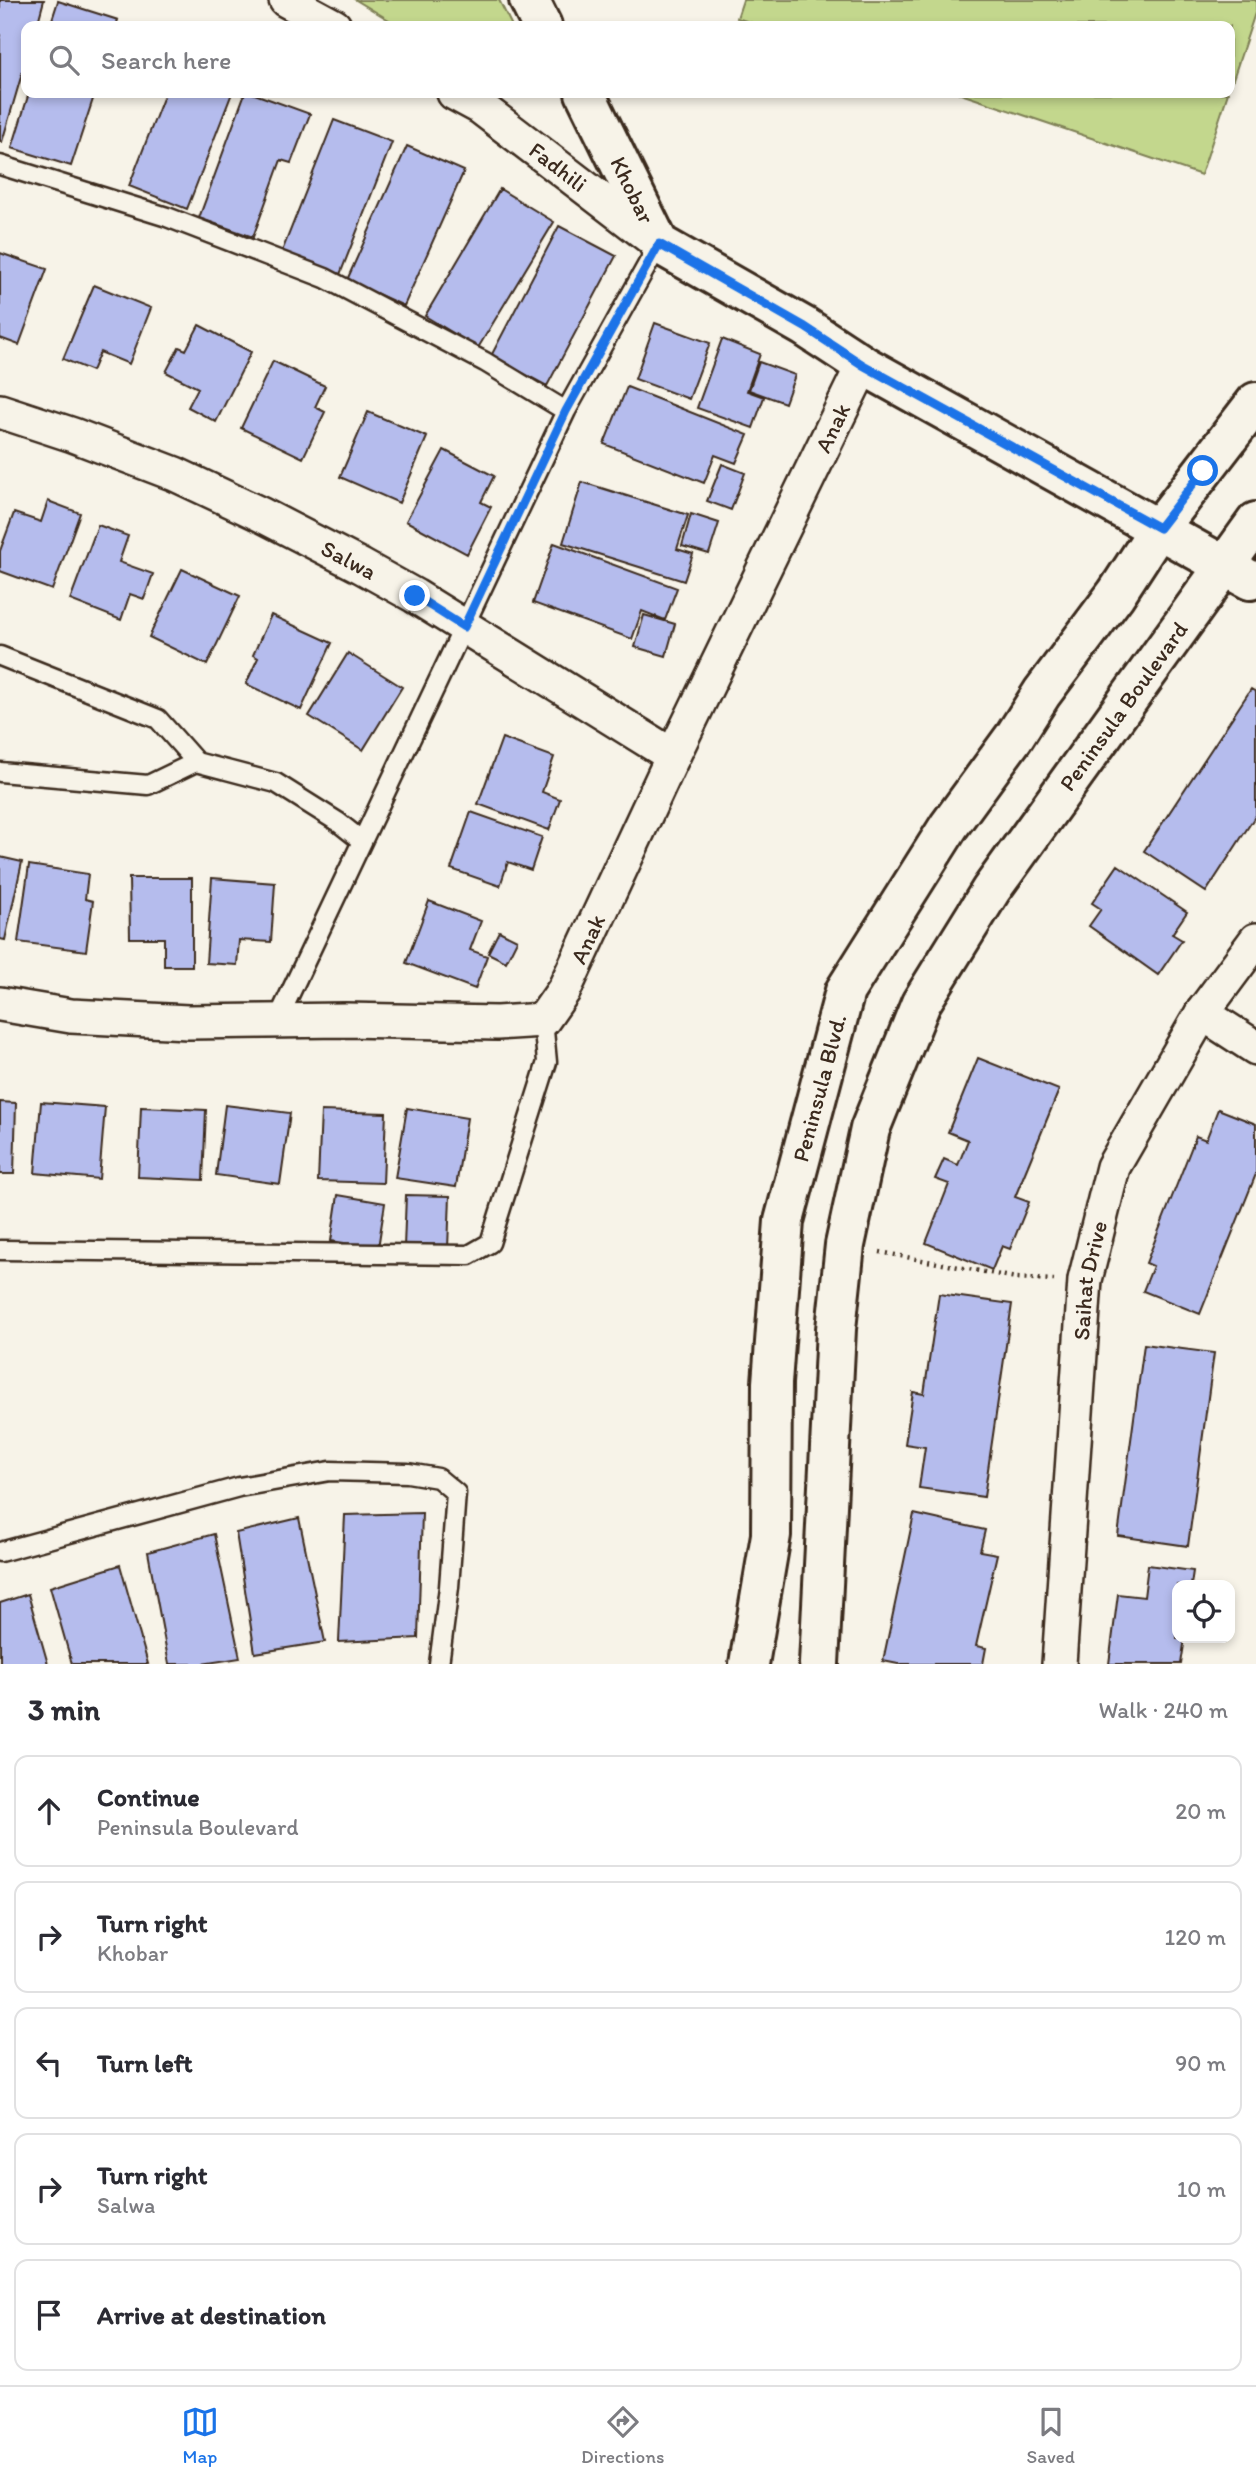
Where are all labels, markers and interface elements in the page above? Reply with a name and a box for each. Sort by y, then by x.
search box [21,21,1235,98]
icon: search [45,41,83,79]
text: Search here [101,44,231,76]
street label: Fadhili [524,136,593,198]
street label: Khobar [604,152,661,228]
street label: Anak [809,398,856,457]
route start [1187,455,1218,486]
street label: Salwa [317,534,381,586]
route end [399,580,430,611]
street label: Peninsula Boulevard [1053,616,1194,796]
street label: Anak [564,910,611,968]
street label: Peninsula Blvd. [786,1011,852,1165]
street label: Saihat Drive [1067,1218,1113,1341]
map controls [1172,1580,1235,1643]
button: locate [1172,1580,1235,1643]
text: 3 min [28,1691,100,1728]
text: Walk · 240 m [1098,1696,1228,1724]
text: Continue [97,1781,200,1813]
icon: ahead [30,1792,68,1830]
text: 20 m [1175,1797,1226,1825]
text: Peninsula Boulevard [97,1813,299,1841]
text: Turn right [97,1907,208,1939]
icon: right [30,1918,68,1956]
text: 120 m [1165,1923,1226,1951]
text: Khobar [97,1939,168,1967]
icon: left [30,2044,68,2082]
text: Turn left [97,2047,193,2079]
text: 90 m [1175,2049,1226,2077]
text: Turn right [97,2159,208,2191]
icon: right [30,2170,68,2208]
text: 10 m [1177,2175,1226,2203]
text: Salwa [97,2191,155,2219]
icon: arrive [30,2296,68,2334]
text: Arrive at destination [97,2299,326,2331]
tab: Map [181,2403,219,2468]
tab: Directions [581,2403,665,2468]
tab: Saved [1027,2403,1075,2468]

